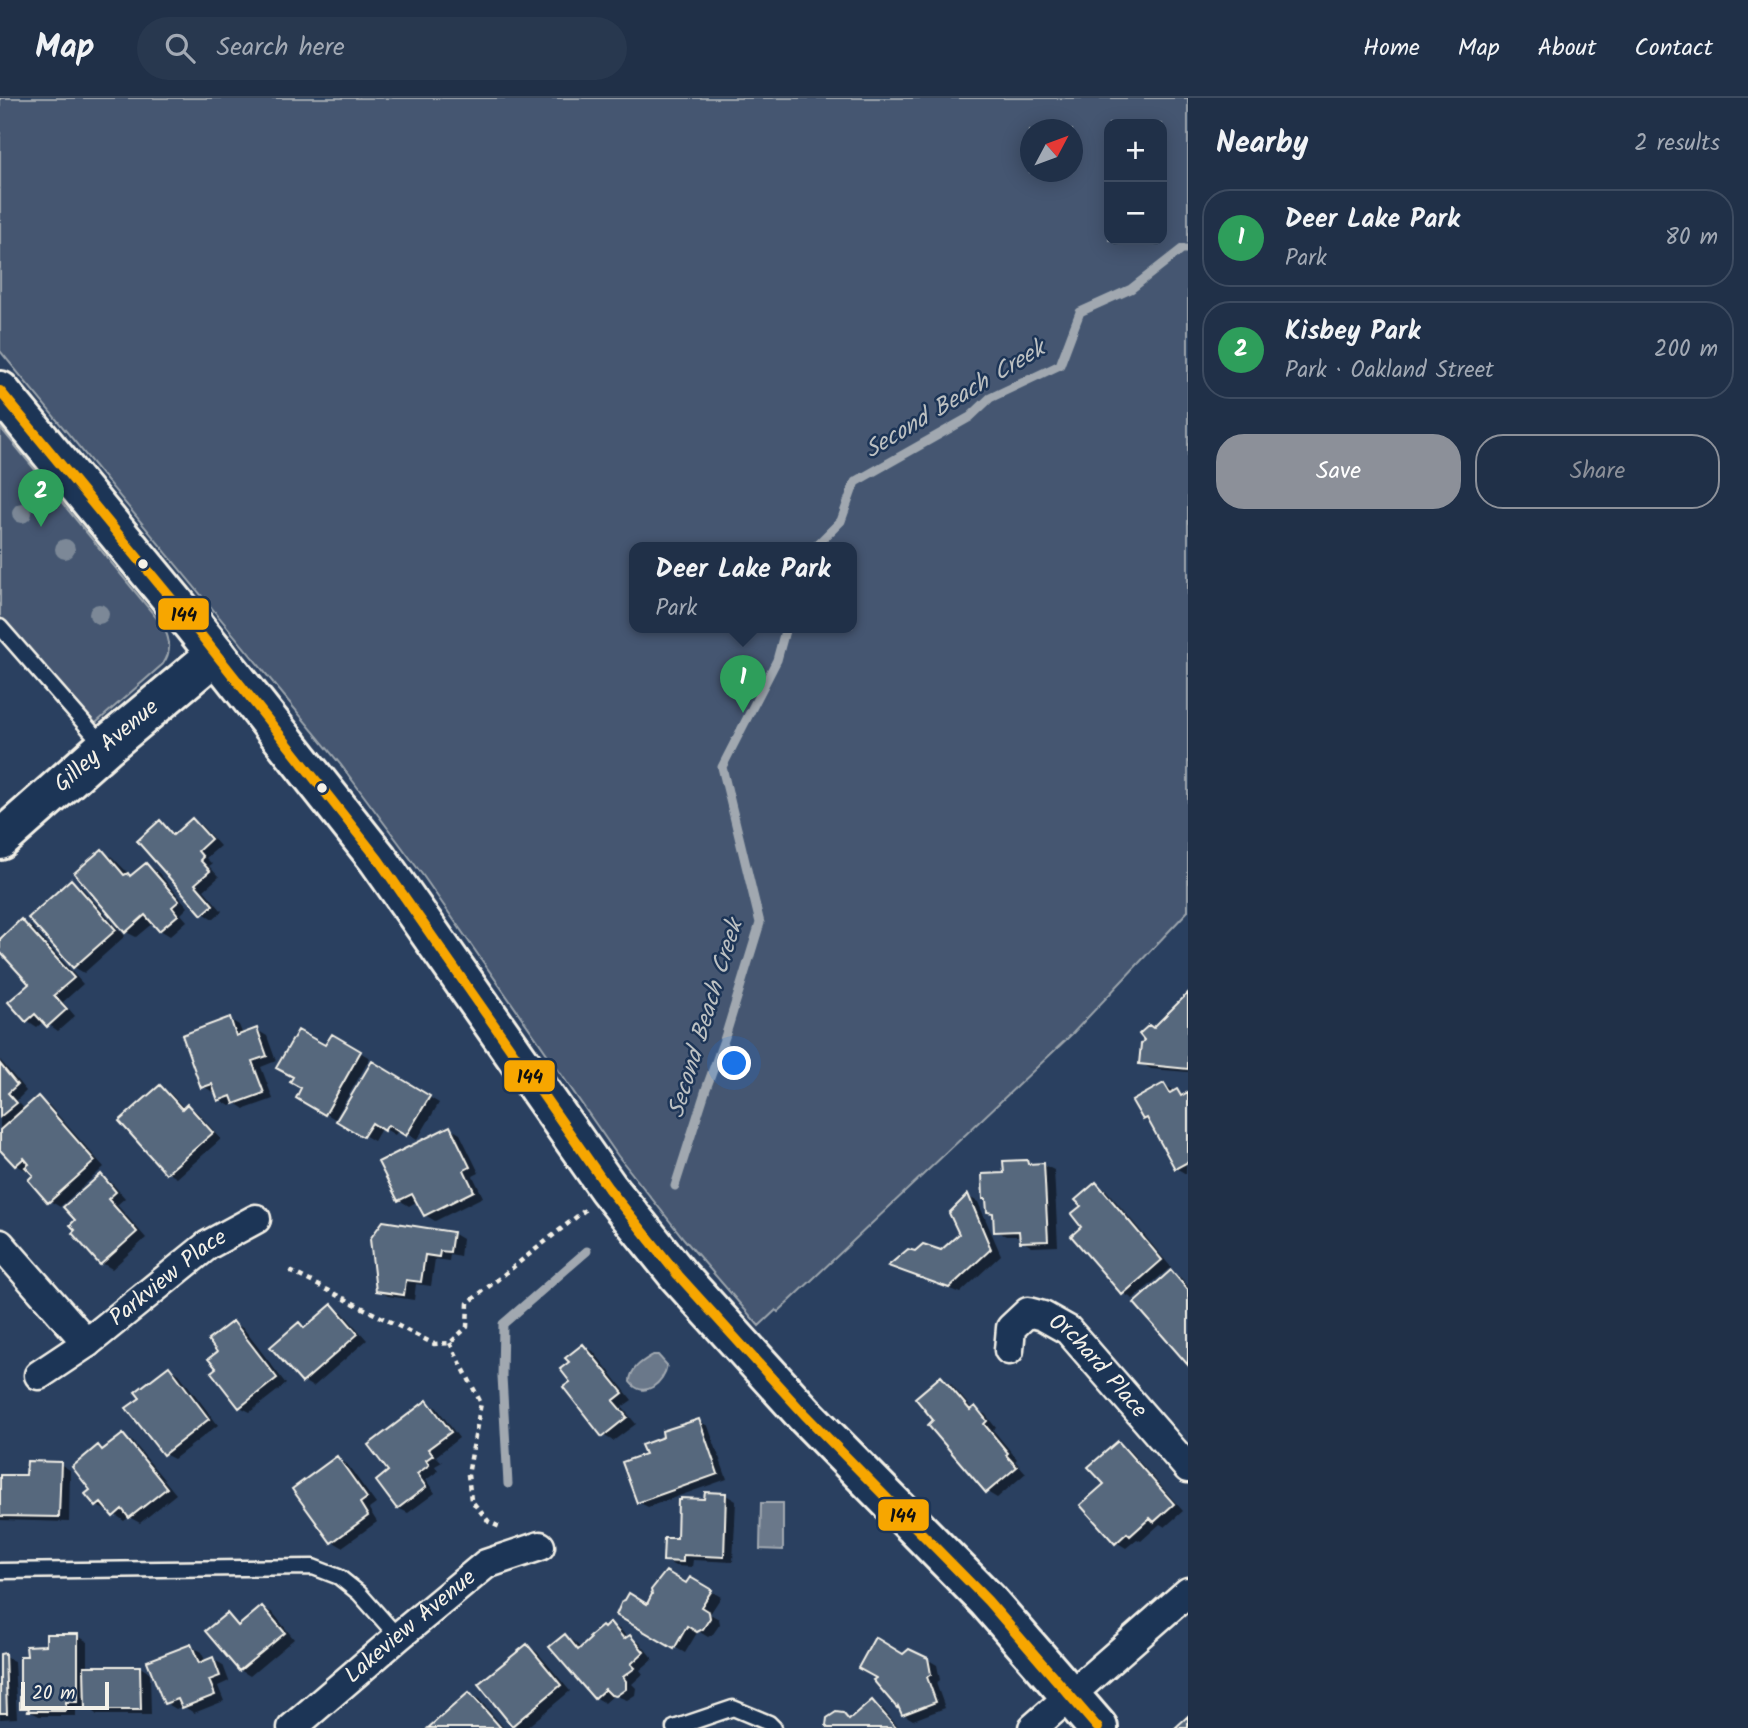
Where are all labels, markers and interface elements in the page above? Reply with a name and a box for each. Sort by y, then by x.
search box [137,17,627,80]
text: Map [35,22,95,75]
text: Search here [217,27,345,69]
icon: search [161,29,199,67]
text: Home [1363,29,1420,68]
text: Map [1458,29,1500,68]
text: About [1538,29,1596,68]
text: Contact [1634,29,1713,68]
north arrow [1020,119,1083,182]
map controls [1104,119,1167,245]
button: + [1104,119,1167,182]
text: Nearby [1216,120,1308,168]
text: 2 results [1634,126,1720,162]
button: − [1104,182,1167,245]
text: Deer Lake Park [1285,199,1460,241]
text: 1 [1238,220,1244,256]
text: 80 m [1665,220,1718,256]
text: Park [1285,241,1327,277]
text: Kisbey Park [1285,311,1420,353]
water label: Second Beach Creek [857,329,1056,470]
text: 2 [1234,332,1248,368]
text: 200 m [1654,332,1718,368]
text: Park · Oakland Street [1285,353,1494,389]
button: Save [1216,434,1461,509]
button: Share [1475,434,1720,509]
pin: 2 [18,469,64,527]
popup [629,542,857,633]
text: Deer Lake Park [656,549,830,591]
unlabelled marker [136,557,150,571]
text: Park [656,591,697,627]
line badge: 144 [157,597,210,631]
text: 144 [171,601,198,631]
pin: 1 [720,655,766,713]
street label: Gilley Avenue [46,691,167,802]
unlabelled marker [315,781,329,795]
water label: Second Beach Creek [657,912,756,1123]
your location [717,1046,751,1080]
line badge: 144 [503,1059,556,1093]
text: 144 [517,1063,544,1093]
street label: Parkview Place [102,1220,234,1336]
street label: Orchard Place [1042,1304,1156,1427]
line badge: 144 [877,1498,930,1532]
text: 144 [890,1502,917,1532]
street label: Lakeview Avenue [337,1561,485,1693]
scale bar [21,1679,108,1711]
text: 20 m [32,1679,75,1709]

